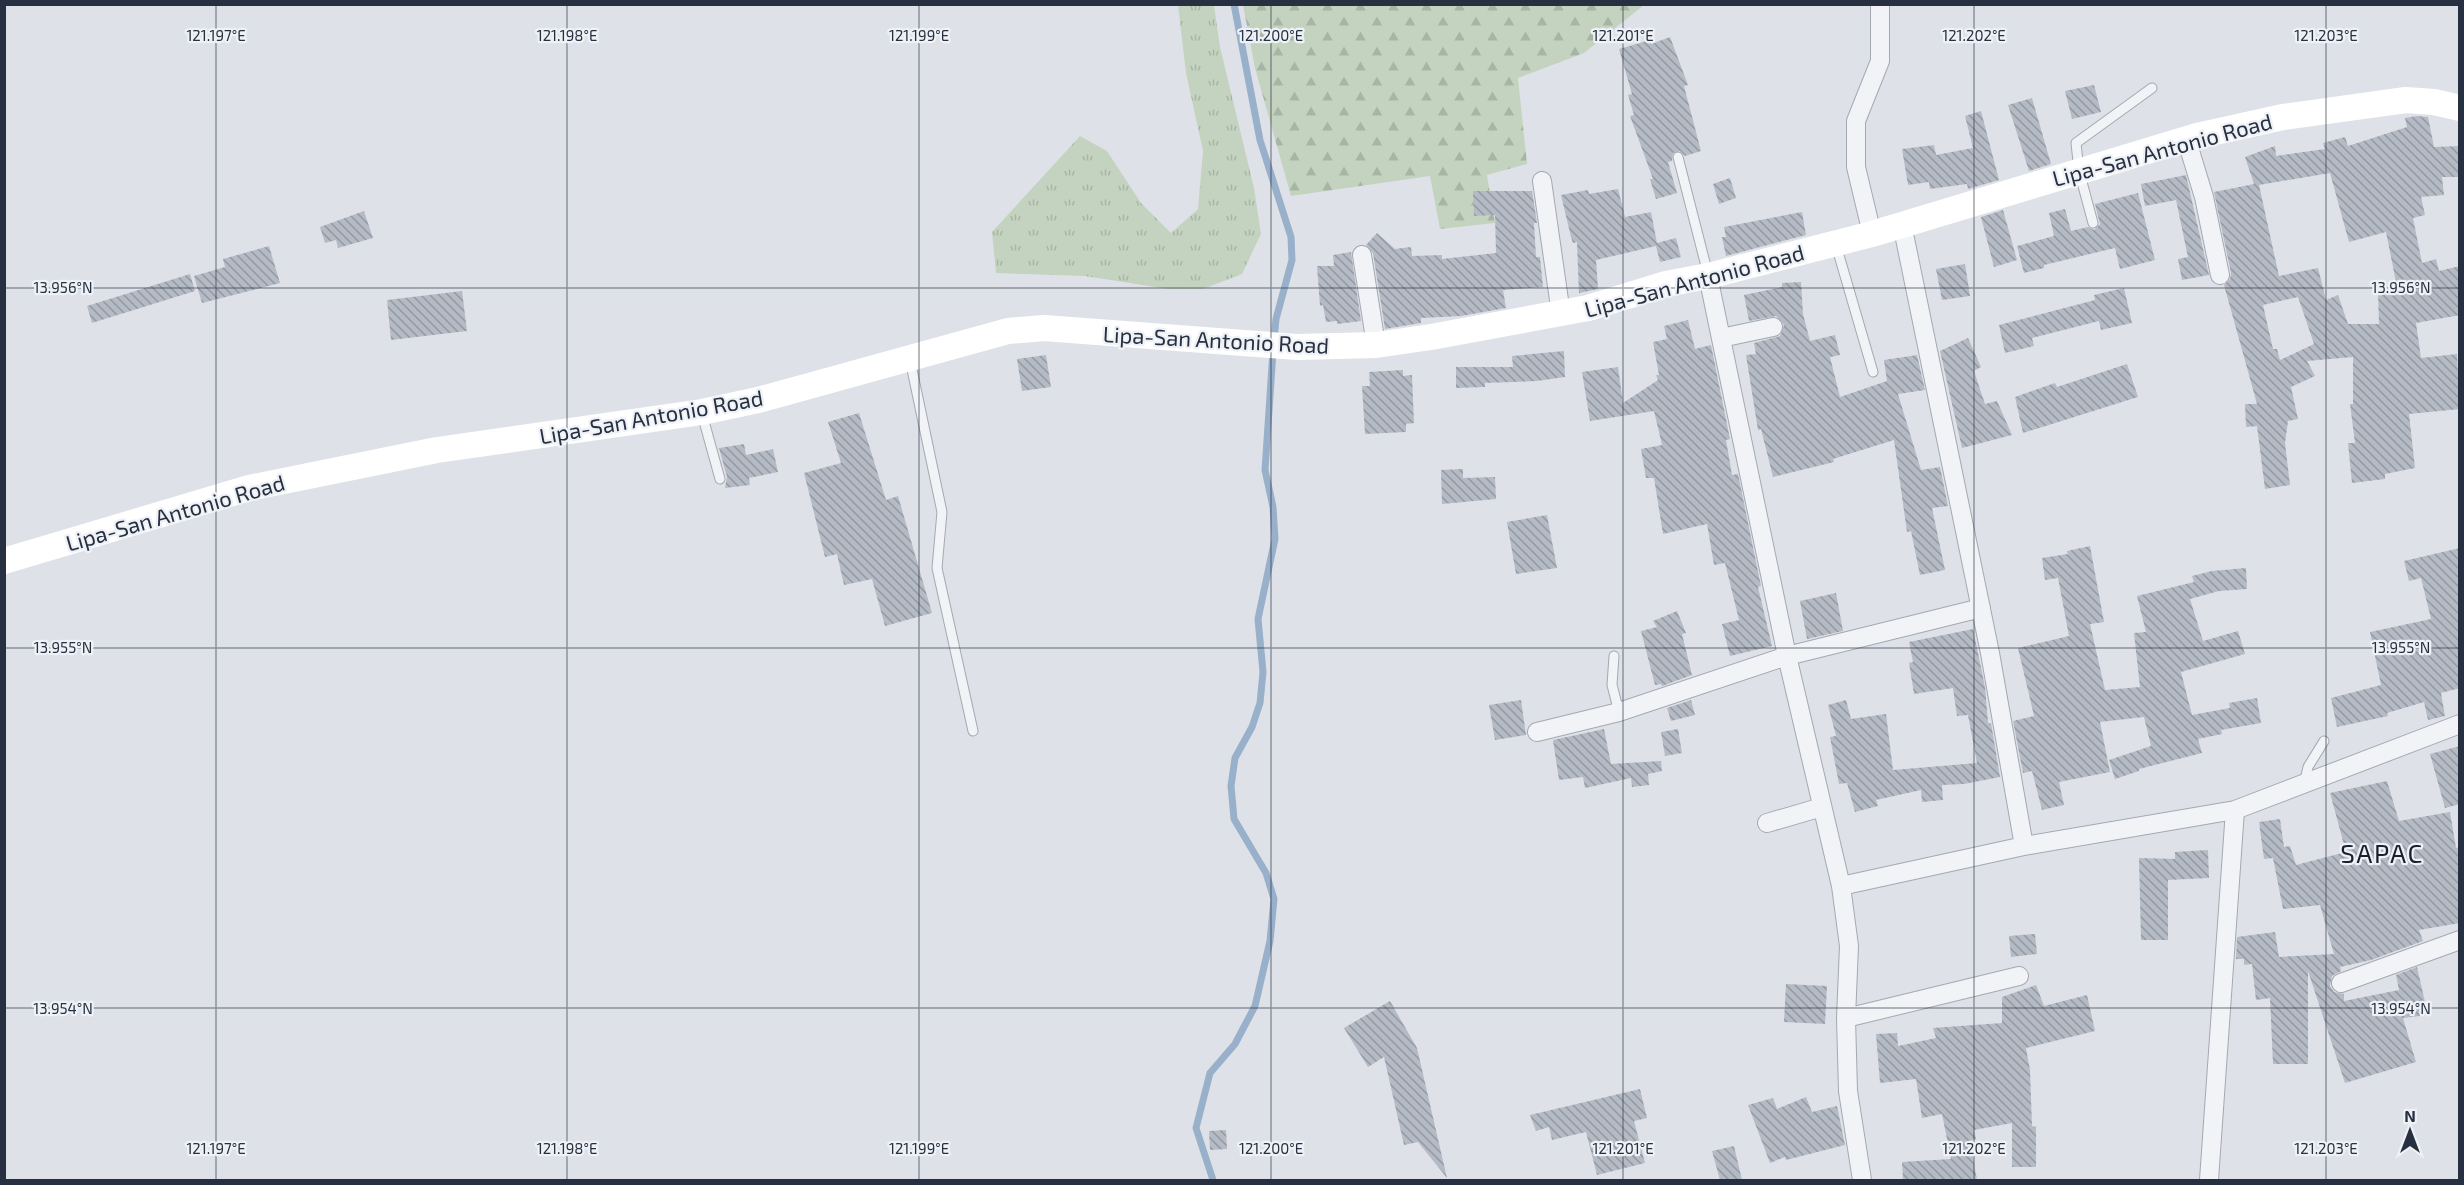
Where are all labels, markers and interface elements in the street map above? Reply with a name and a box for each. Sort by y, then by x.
text: 121.197°E [186,26,246,44]
text: 121.198°E [537,26,597,44]
text: 121.199°E [889,26,949,44]
text: 121.200°E [1239,26,1303,44]
text: 121.201°E [1592,26,1654,44]
text: 121.202°E [1942,26,2006,44]
text: 121.203°E [2294,26,2358,44]
street label: Lipa-San Antonio Road [2049,107,2275,191]
street label: Lipa-San Antonio Road [1581,238,1807,322]
text: 13.956°N [34,278,92,296]
text: 13.956°N [2372,278,2430,296]
street label: Lipa-San Antonio Road [1102,320,1330,358]
street label: Lipa-San Antonio Road [537,384,765,448]
street label: Lipa-San Antonio Road [63,468,287,556]
text: 13.955°N [34,638,92,656]
text: 13.955°N [2372,638,2430,656]
district label: SAPAC [2340,837,2424,868]
text: 13.954°N [33,999,93,1017]
text: 13.954°N [2371,999,2431,1017]
north arrow [2380,1101,2440,1161]
text: N [2404,1106,2416,1125]
text: 121.197°E [186,1139,246,1157]
text: 121.198°E [537,1139,597,1157]
text: 121.199°E [889,1139,949,1157]
text: 121.200°E [1239,1139,1303,1157]
text: 121.201°E [1592,1139,1654,1157]
text: 121.202°E [1942,1139,2006,1157]
text: 121.203°E [2294,1139,2358,1157]

